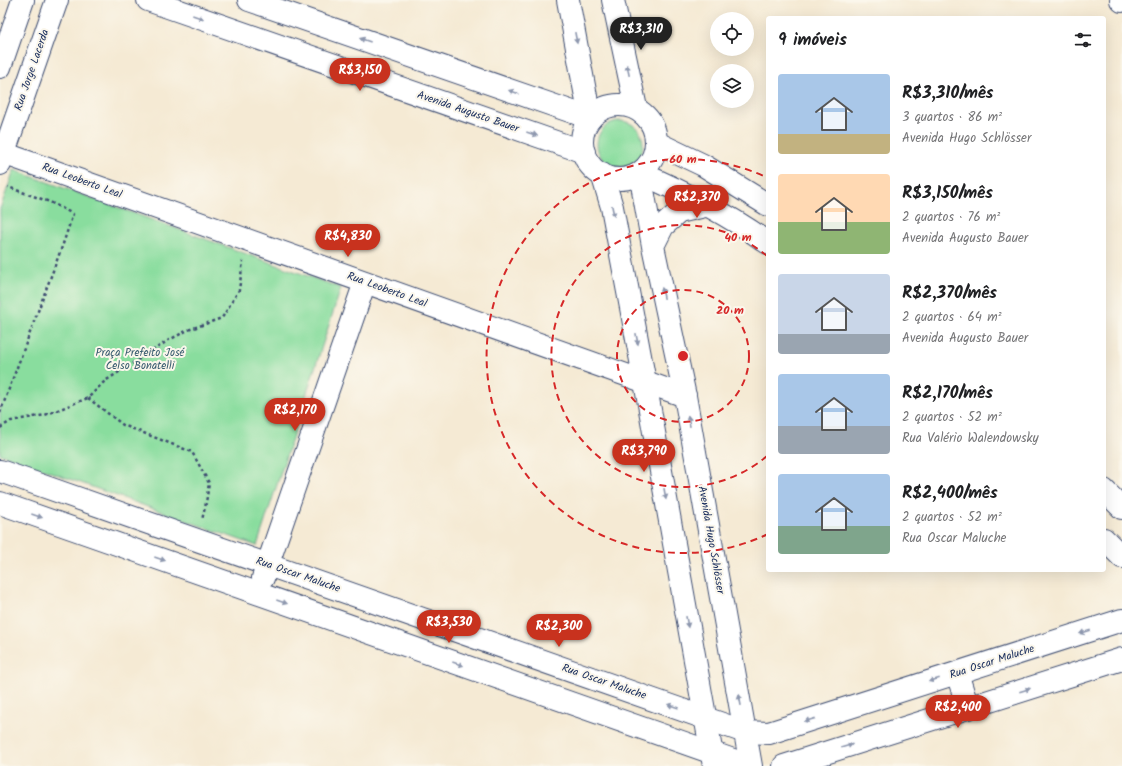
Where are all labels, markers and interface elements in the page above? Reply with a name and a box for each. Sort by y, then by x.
map controls [710,12,754,108]
button: locate [710,12,754,56]
one-way arrow [192,15,204,21]
pin: R$3,310 [604,17,678,51]
text: R$3,310 [619,19,663,40]
street label: Rua Jorge Lacerda [10,27,54,113]
text: 9 imóveis [778,27,847,54]
icon: filters [1072,29,1094,51]
one-way arrow [573,32,579,44]
one-way arrow [358,37,370,43]
pin: R$3,150 [323,58,397,92]
text: R$3,150 [338,60,382,81]
one-way arrow [624,64,630,76]
button: layers [710,64,754,108]
text: R$3,310/mês [902,80,994,107]
street label: Avenida Augusto Bauer [415,86,523,138]
one-way arrow [508,89,520,95]
icon: home [810,90,858,138]
text: 3 quartos · 86 m² [902,107,1002,128]
text: Avenida Hugo Schlösser [902,128,1031,149]
one-way arrow [526,131,538,137]
text: 60 m [669,150,697,169]
street label: Rua Leoberto Leal [39,158,125,204]
text: R$3,150/mês [902,180,993,207]
pin: R$2,370 [660,185,734,219]
text: R$2,370 [674,187,720,208]
icon: home [810,190,858,238]
one-way arrow [610,205,616,217]
text: 2 quartos · 76 m² [902,207,1000,228]
pin: R$4,830 [311,224,385,258]
text: R$4,830 [324,226,372,247]
text: 40 m [724,228,752,247]
text: Avenida Augusto Bauer [902,228,1028,249]
street label: Rua Leoberto Leal [344,267,430,313]
text: R$2,370/mês [902,280,997,307]
one-way arrow [660,287,666,299]
icon: home [810,290,858,338]
text: 20 m [716,301,744,320]
text: 2 quartos · 64 m² [902,307,1002,328]
text: Avenida Augusto Bauer [902,328,1028,349]
one-way arrow [634,333,640,345]
park label: Praça Prefeito José Celso Bonatelli [96,344,186,375]
centre of rings [676,349,690,363]
text: R$2,170/mês [902,380,993,407]
icon: home [810,390,858,438]
pin: R$2,170 [258,398,332,432]
text: R$2,170 [273,400,317,421]
text: 2 quartos · 52 m² [902,407,1002,428]
one-way arrow [686,414,692,427]
text: Rua Valério Walendowsky [902,428,1039,449]
pin: R$3,790 [607,439,681,473]
text: R$3,790 [621,441,667,462]
text: R$2,400/mês [902,480,998,507]
street label: Avenida Hugo Schlösser [693,485,730,597]
one-way arrow [662,488,668,500]
icon: home [810,490,858,538]
text: 2 quartos · 52 m² [902,507,1002,528]
one-way arrow [31,514,43,520]
text: Rua Oscar Maluche [902,528,1006,549]
street label: Rua Oscar Maluche [253,552,343,598]
one-way arrow [154,556,166,562]
one-way arrow [277,599,289,605]
pin: R$3,530 [412,610,486,644]
text: R$3,530 [426,612,472,633]
pin: R$2,300 [522,614,596,648]
text: R$2,300 [536,616,582,637]
one-way arrow [685,616,691,628]
one-way arrow [1079,629,1091,635]
street label: Rua Oscar Maluche [947,640,1037,684]
street label: Rua Oscar Maluche [559,659,649,705]
one-way arrow [452,661,464,667]
one-way arrow [928,678,940,684]
one-way arrow [1019,687,1031,693]
one-way arrow [736,694,742,706]
pin: R$2,400 [921,695,995,729]
text: R$2,400 [935,697,981,718]
one-way arrow [667,703,679,709]
one-way arrow [804,717,816,723]
one-way arrow [842,743,854,749]

